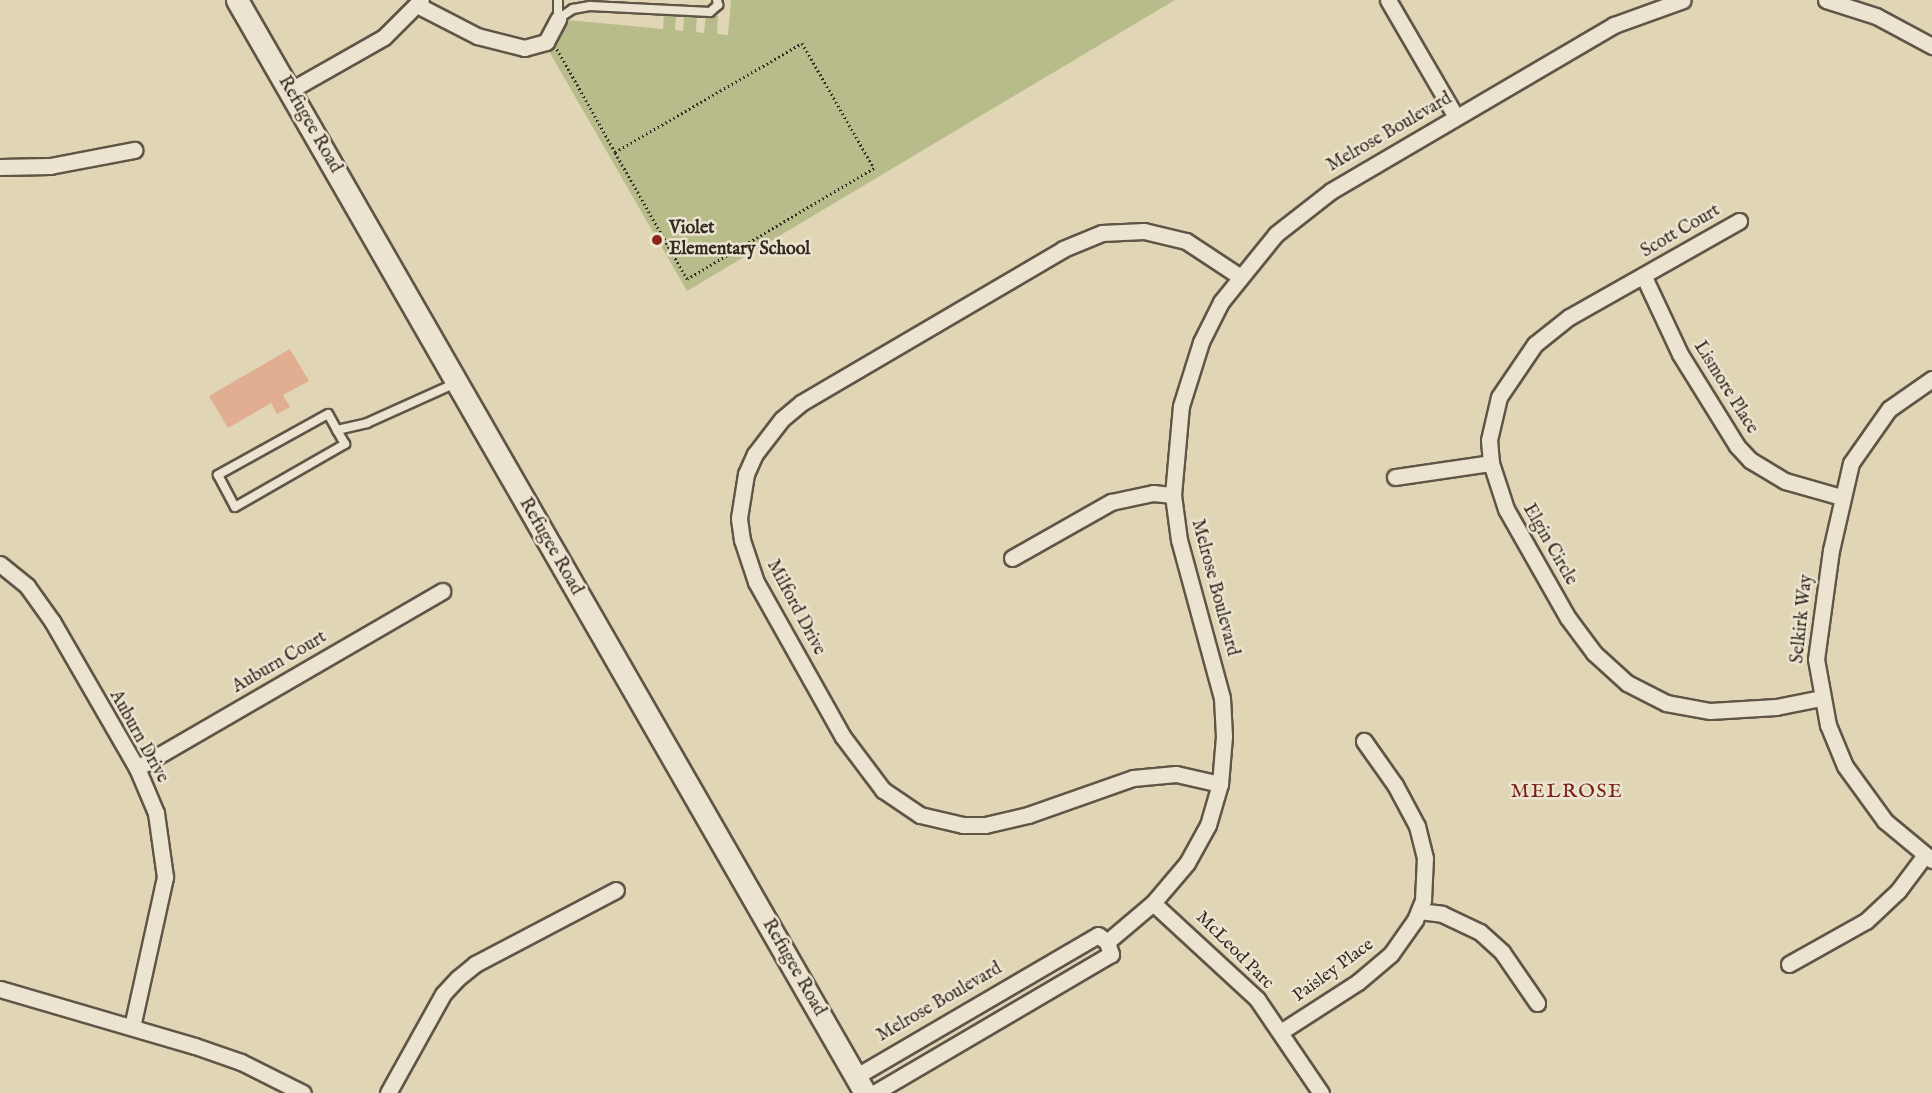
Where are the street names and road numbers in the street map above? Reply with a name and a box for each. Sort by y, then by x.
street label: Refugee Road [272,73,346,177]
street label: Melrose Boulevard [1324,88,1456,178]
street label: Scott Court [1638,201,1724,263]
street label: Lismore Place [1688,338,1762,438]
street label: Refugee Road [513,495,587,599]
street label: Elgin Circle [1517,500,1581,590]
street label: Melrose Boulevard [1185,517,1243,659]
street label: Milford Drive [761,557,829,659]
street label: Selkirk Way [1788,573,1818,665]
street label: Auburn Court [229,627,331,699]
street label: Auburn Drive [104,687,172,787]
street label: McLeod Parc [1191,908,1277,994]
street label: Refugee Road [756,916,830,1020]
street label: Paisley Place [1290,935,1378,1007]
street label: Melrose Boulevard [874,958,1006,1048]

